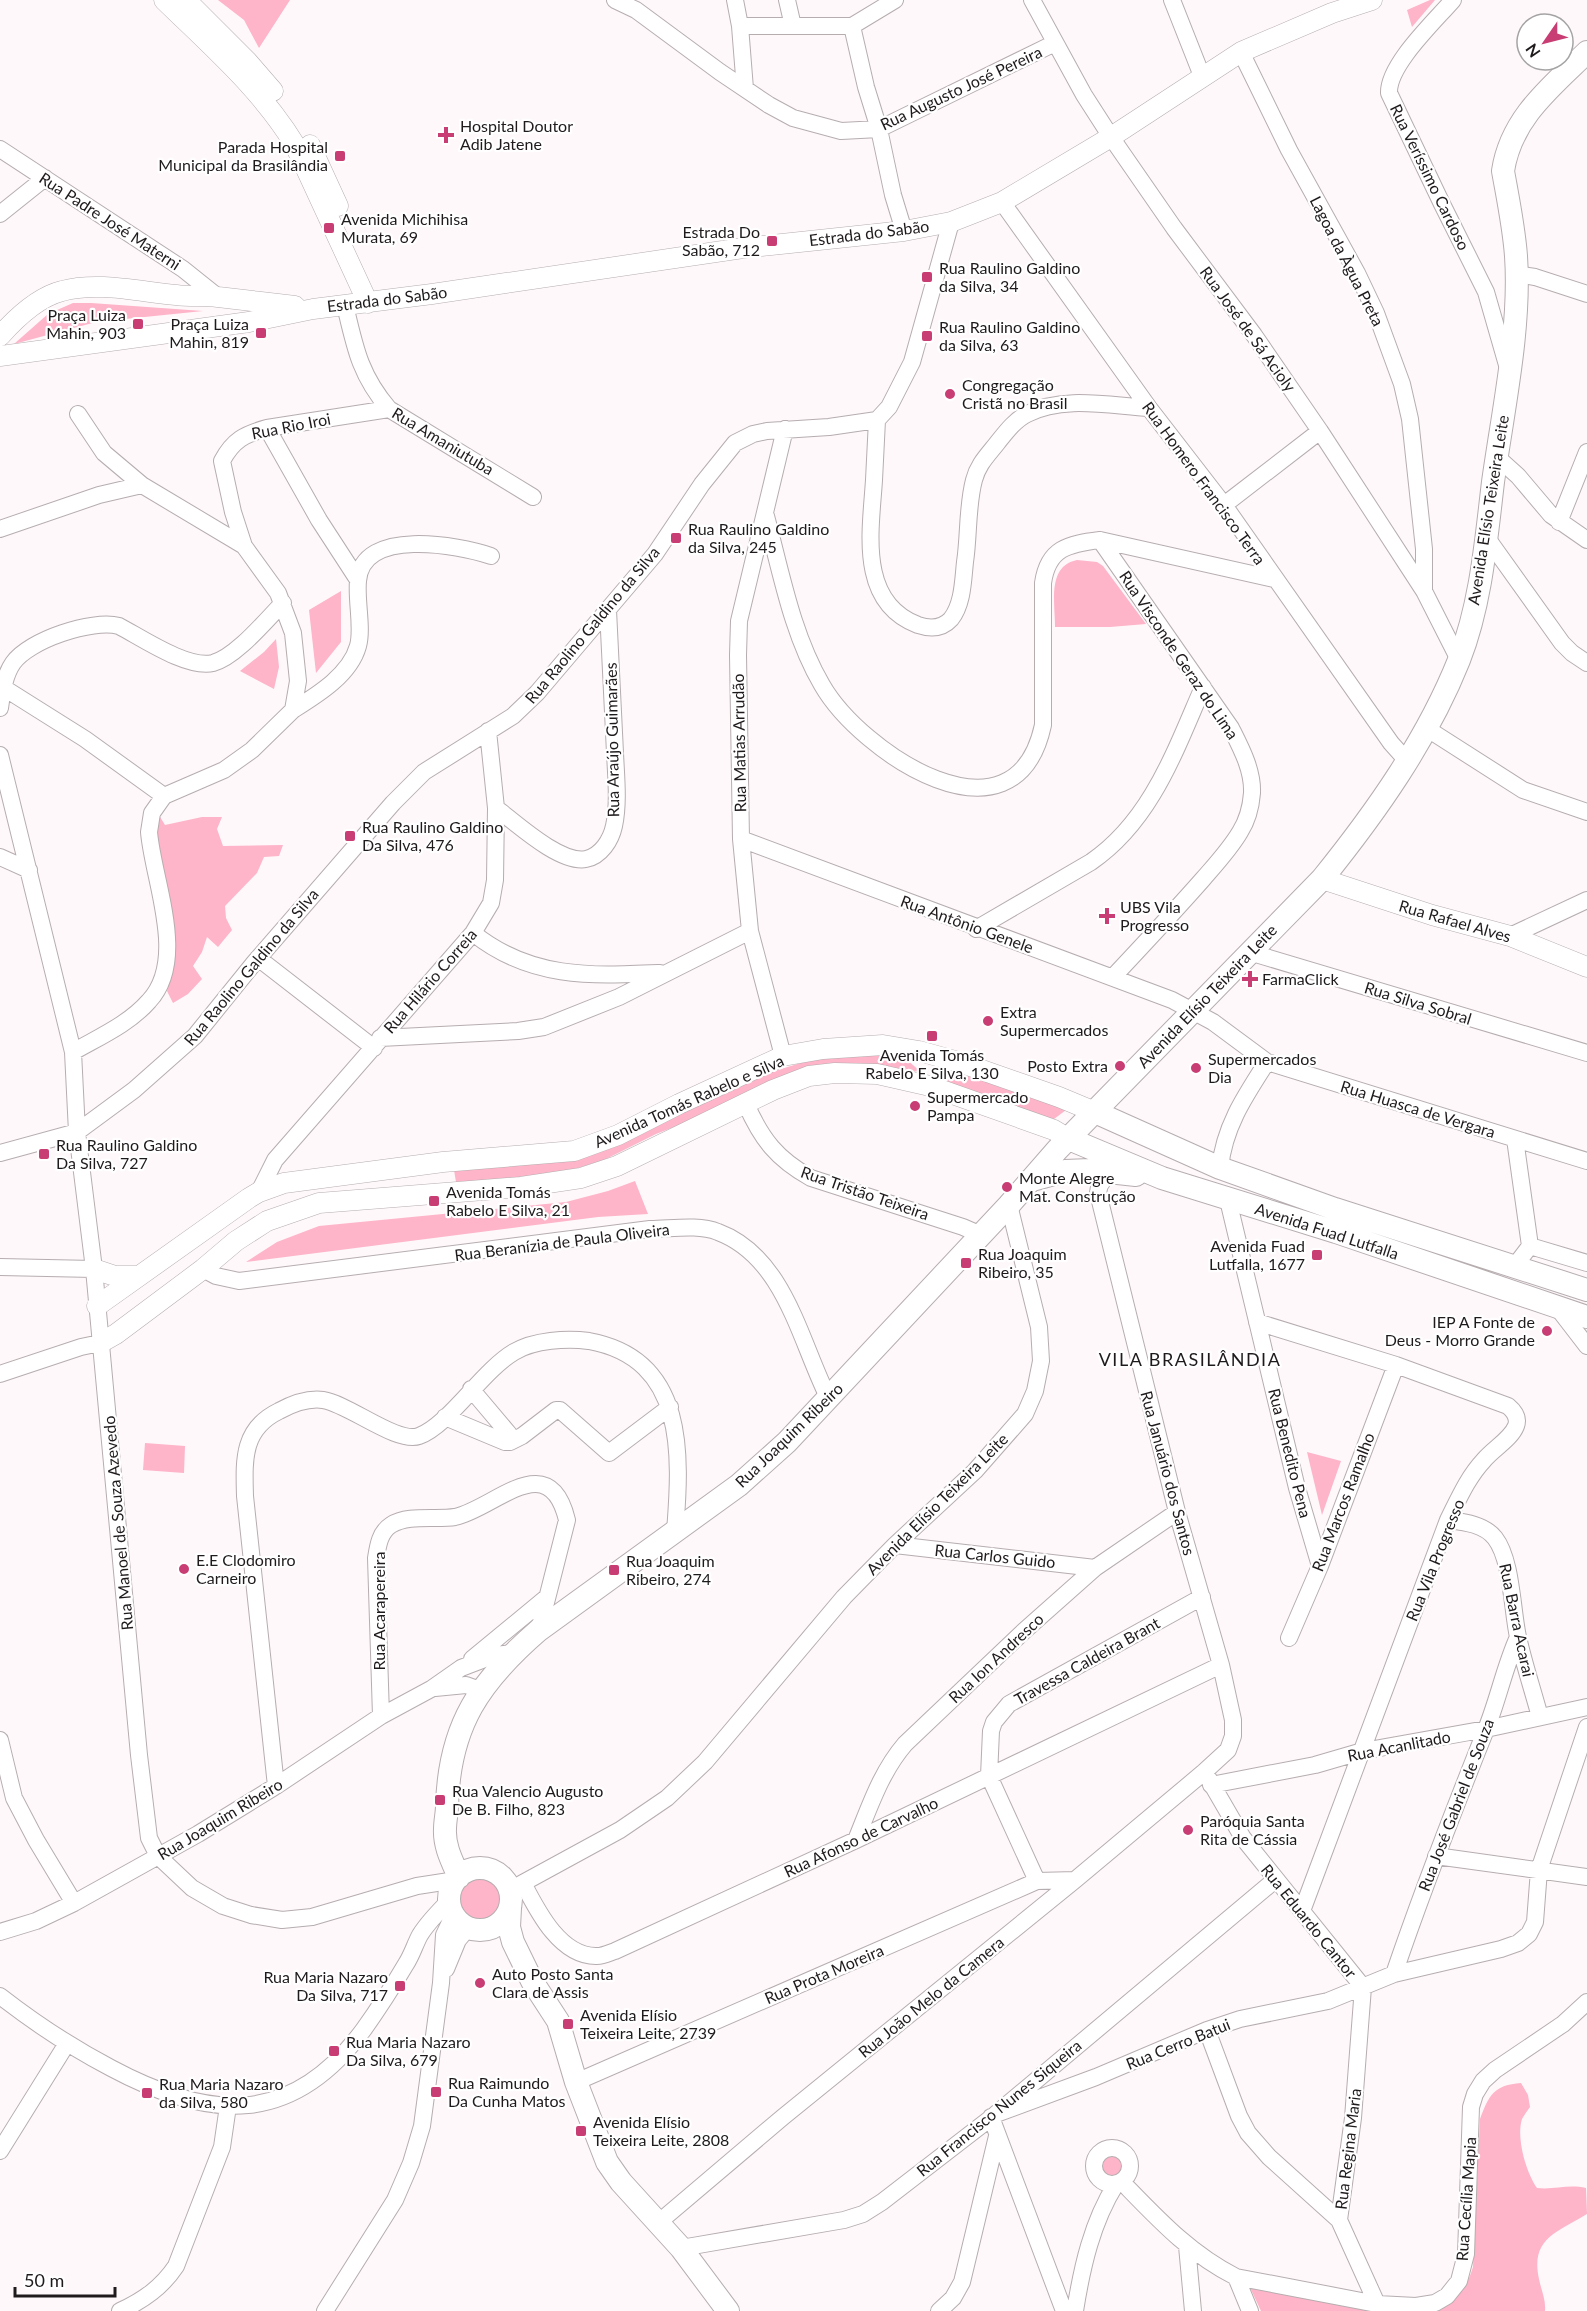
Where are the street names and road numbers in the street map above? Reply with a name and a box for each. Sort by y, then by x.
street label: Rua Augusto José Pereira [877,42,1045,133]
street label: Rua Veríssimo Cardoso [1387,101,1474,253]
street label: Rua Padre José Materni [36,168,185,273]
street label: Lagoa da Àgua Preta [1306,193,1388,329]
street label: Estrada do Sabão [808,216,930,249]
street label: Rua José de Sá Acioly [1197,262,1301,396]
street label: Estrada do Sabão [326,282,448,315]
street label: Rua Homero Francisco Terra [1139,397,1270,568]
street label: Rua Amaniutuba [389,403,498,478]
street label: Rua Rio Iroi [250,409,332,443]
street label: Avenida Elísio Teixeira Leite [1463,414,1512,606]
street label: Rua Raolino Galdino da Silva [520,542,663,707]
street label: Rua Visconde Geraz do Lima [1116,567,1243,743]
street label: Rua Araújo Guimarães [601,662,622,818]
street label: Rua Matias Arrudão [728,673,749,813]
street label: Rua Raolino Galdino da Silva [179,884,322,1049]
street label: Rua Antônio Genele [898,891,1036,956]
street label: Rua Rafael Alves [1397,895,1513,946]
street label: Avenida Elísio Teixeira Leite [1133,920,1280,1071]
street label: Rua Hilário Correia [379,925,480,1037]
street label: Rua Silva Sobral [1362,977,1474,1028]
street label: Avenida Tomás Rabelo e Silva [591,1050,787,1151]
street label: Rua Huasca de Vergara [1338,1076,1498,1141]
street label: Rua Tristão Teixeira [799,1162,932,1223]
street label: Avenida Fuad Lutfalla [1253,1198,1401,1263]
street label: Rua Beranízia de Paula Oliveira [453,1219,671,1264]
street label: Rua Joaquim Ribeiro [731,1378,846,1491]
street label: Rua Benedito Pena [1265,1386,1316,1520]
street label: Rua Januário dos Santos [1137,1389,1200,1557]
street label: Rua Manoel de Souza Azevedo [99,1415,136,1631]
street label: Avenida Elísio Teixeira Leite [862,1429,1011,1578]
street label: Rua Marcos Ramalho [1307,1430,1378,1574]
street label: Rua Vila Progresso [1401,1496,1468,1624]
street label: Rua Carlos Guido [934,1540,1056,1571]
street label: Rua Acarapereira [369,1552,388,1670]
street label: Rua Barra Acarai [1496,1561,1539,1678]
street label: Rua Ion Andresco [944,1609,1047,1706]
street label: Travessa Caldeira Brant [1011,1613,1163,1708]
street label: Rua José Gabriel de Souza [1414,1716,1497,1894]
street label: Rua Acanlitado [1346,1726,1452,1765]
street label: Rua Joaquim Ribeiro [154,1774,286,1863]
street label: Rua Afonso de Carvalho [781,1792,941,1881]
street label: Rua Eduardo Cantor [1258,1860,1361,1982]
street label: Rua João Melo da Camera [854,1932,1007,2061]
street label: Rua Prota Moreira [761,1940,886,2007]
street label: Rua Cerro Batui [1123,2014,1233,2073]
street label: Rua Francisco Nunes Siqueira [913,2035,1085,2180]
street label: Rua Regina Maria [1331,2087,1364,2211]
street label: Rua Cecília Mapia [1452,2136,1479,2262]

